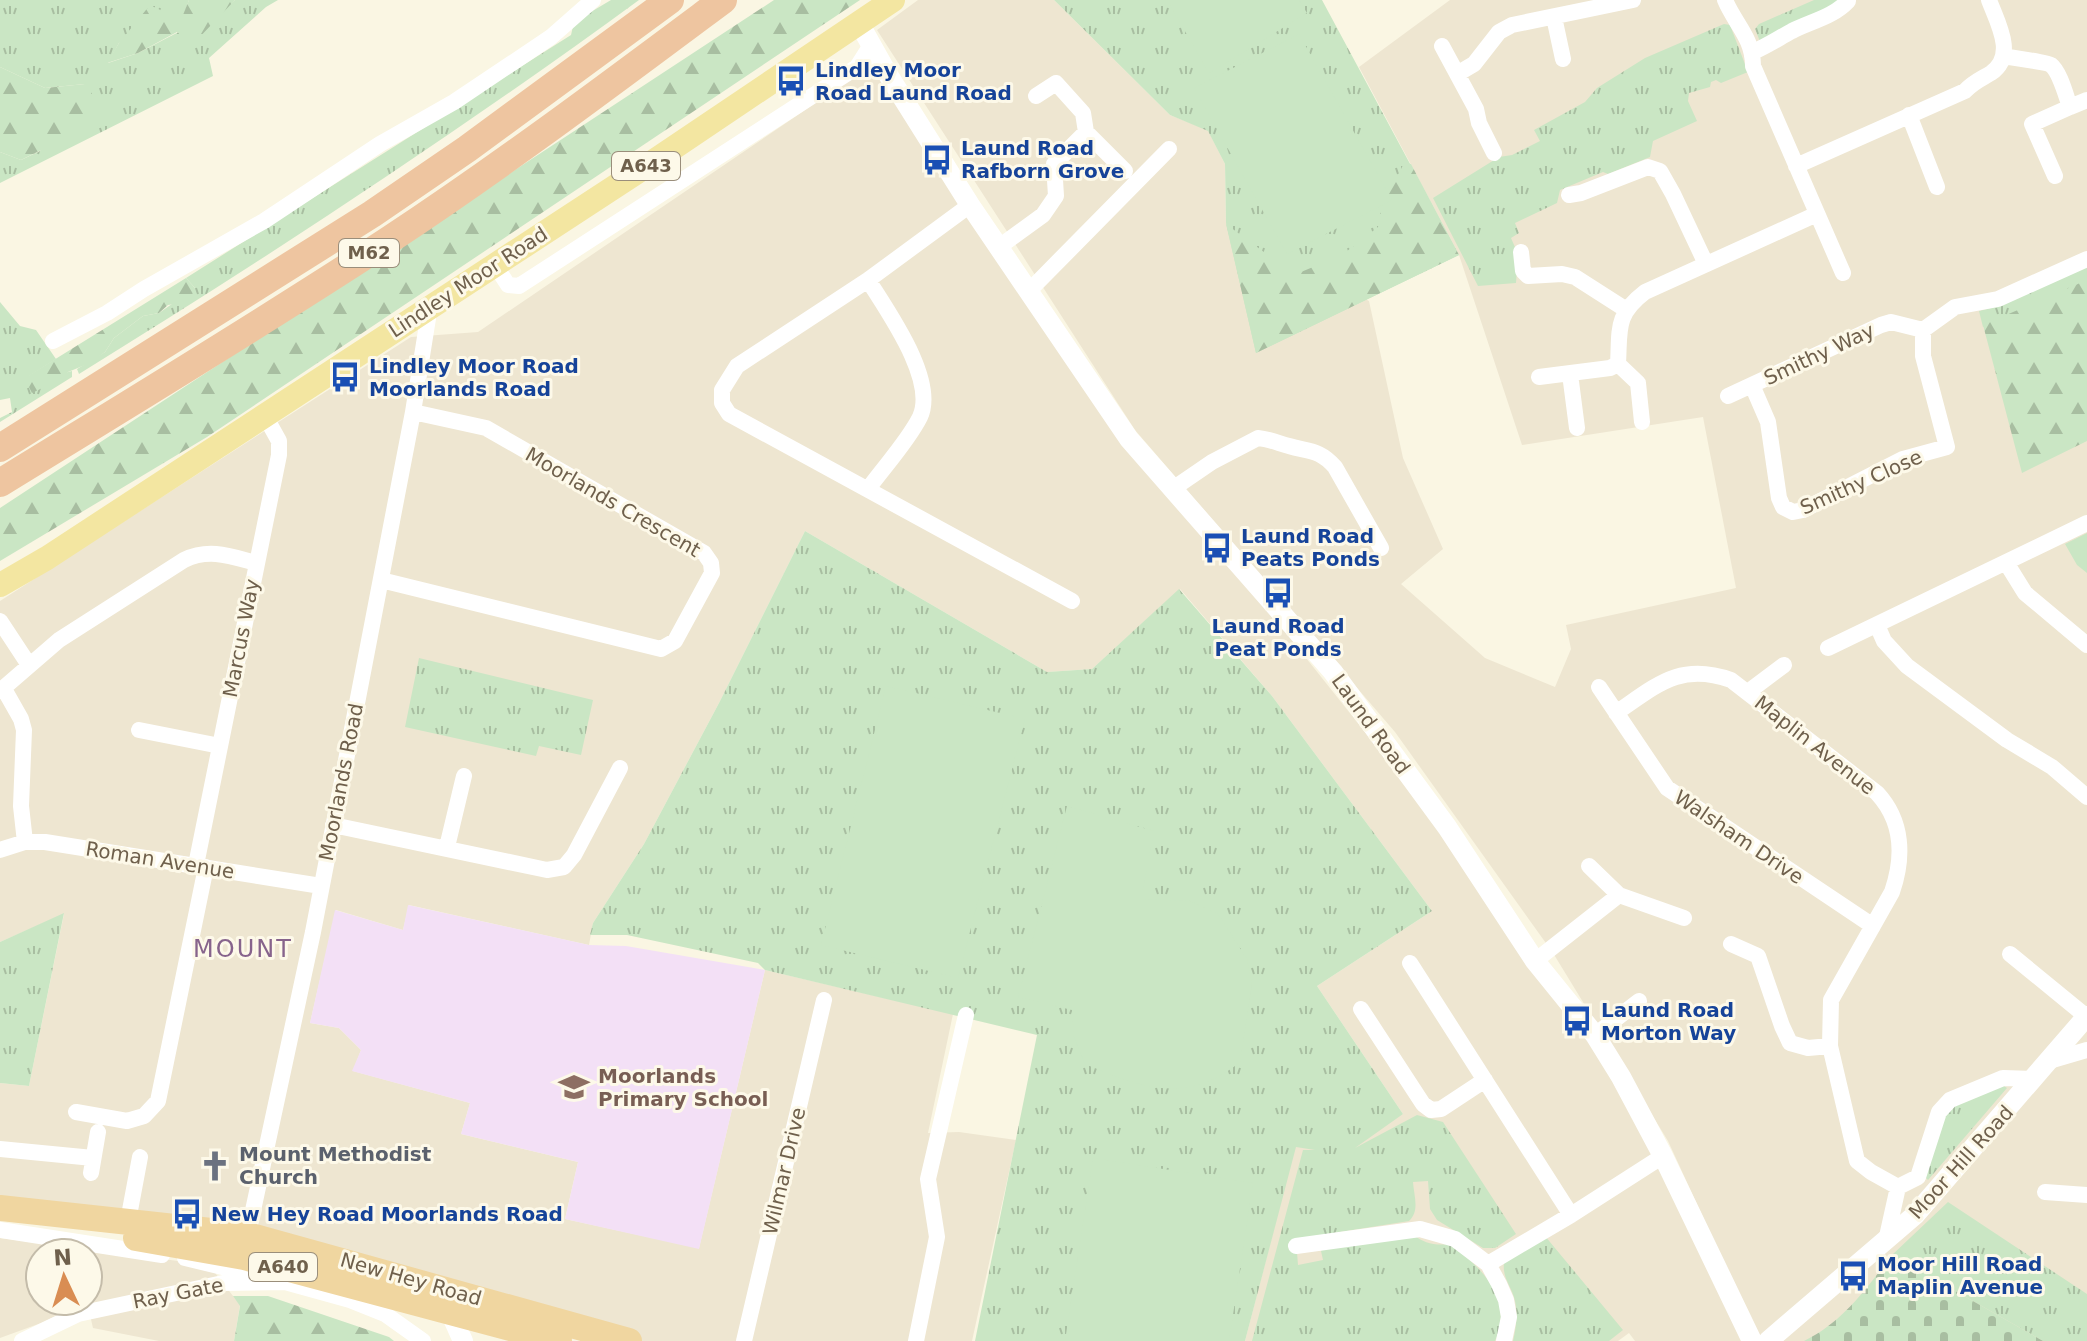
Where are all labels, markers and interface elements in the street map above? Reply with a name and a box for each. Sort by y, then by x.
place label: Lindley Moor Road Laund Road [815,58,1012,105]
bus stop icon: Lindley Moor Road Laund Road [774,64,808,98]
place label: Laund Road Rafborn Grove [961,136,1124,183]
bus stop icon: Laund Road Rafborn Grove [920,143,954,177]
road number: A643 [612,152,680,180]
street label: Lindley Moor Road [384,222,552,342]
road number: M62 [339,239,399,267]
street label: Smithy Way [1760,318,1878,390]
place label: Lindley Moor Road Moorlands Road [369,354,579,401]
bus stop icon: Lindley Moor Road Moorlands Road [328,360,362,394]
street label: Moorlands Crescent [521,442,705,562]
street label: Smithy Close [1796,444,1926,520]
place label: Laund Road Peats Ponds [1241,524,1380,571]
bus stop icon: Laund Road Peats Ponds [1200,531,1234,565]
street label: Marcus Way [218,576,264,699]
bus stop icon: Laund Road Peat Ponds [1261,576,1295,610]
place label: Laund Road Peat Ponds [1212,614,1344,661]
street label: Laund Road [1327,669,1415,779]
street label: Maplin Avenue [1750,690,1880,800]
street label: Moorlands Road [314,701,368,863]
street label: Walsham Drive [1670,785,1808,889]
street label: Roman Avenue [84,836,236,884]
district label: MOUNT [193,935,293,963]
place label: Laund Road Morton Way [1601,998,1736,1045]
bus stop icon: Laund Road Morton Way [1560,1004,1594,1038]
place label: Moorlands Primary School [598,1064,768,1111]
school or university icon: Moorlands Primary School [557,1070,591,1104]
street label: Moor Hill Road [1904,1100,2018,1224]
street label: Wilmar Drive [758,1105,810,1237]
place label: Mount Methodist Church [239,1142,432,1189]
church icon: Mount Methodist Church [198,1149,232,1183]
bus stop icon: New Hey Road Moorlands Road [170,1197,204,1231]
place label: New Hey Road Moorlands Road [211,1202,563,1226]
north arrow [24,1237,104,1317]
text: N [53,1244,73,1271]
street label: New Hey Road [338,1247,484,1311]
place label: Moor Hill Road Maplin Avenue [1877,1252,2043,1299]
road number: A640 [249,1253,317,1281]
bus stop icon: Moor Hill Road Maplin Avenue [1836,1259,1870,1293]
street label: Ray Gate [131,1272,225,1314]

